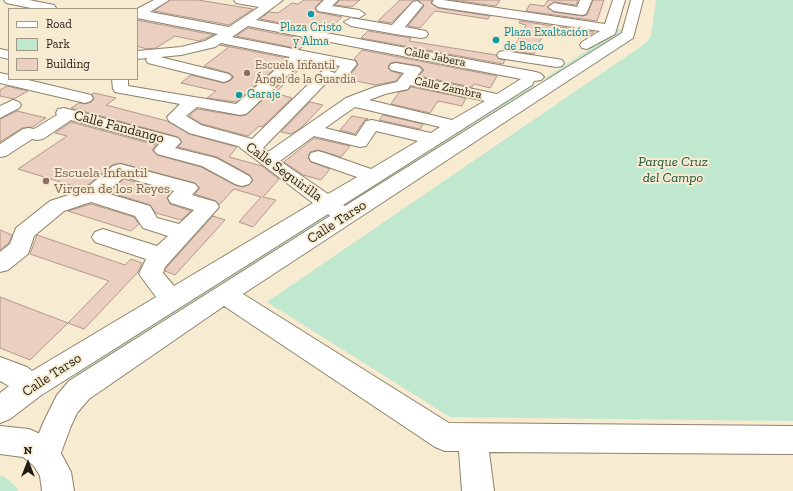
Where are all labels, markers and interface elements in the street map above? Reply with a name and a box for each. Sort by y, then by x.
legend [8,8,138,80]
marker: Plaza Cristo y Alma [306,9,316,19]
text: Road [46,17,72,31]
place label: Plaza Cristo y Alma [280,21,342,49]
place label: Plaza Exaltación de Baco [504,26,588,54]
marker: Plaza Exaltación de Baco [491,35,501,45]
text: Park [46,37,70,51]
street label: Calle Jabera [403,44,467,70]
text: Building [46,57,90,71]
place label: Escuela Infantil Ángel de la Guardia [255,59,356,87]
marker: Escuela Infantil Ángel de la Guardia [242,68,252,78]
street label: Calle Zambra [413,74,483,102]
place label: Garaje [247,88,281,102]
marker: Garaje [234,90,244,100]
street label: Calle Fandango [72,107,166,147]
street label: Calle Seguirilla [242,139,326,205]
park label: Parque Cruz del Campo [638,154,708,186]
place label: Escuela Infantil Virgen de los Reyes [54,165,170,198]
marker: Escuela Infantil Virgen de los Reyes [41,176,51,186]
street label: Calle Tarso [304,197,370,247]
street label: Calle Tarso [19,350,85,400]
north arrow [8,443,48,483]
text: N [24,444,32,457]

